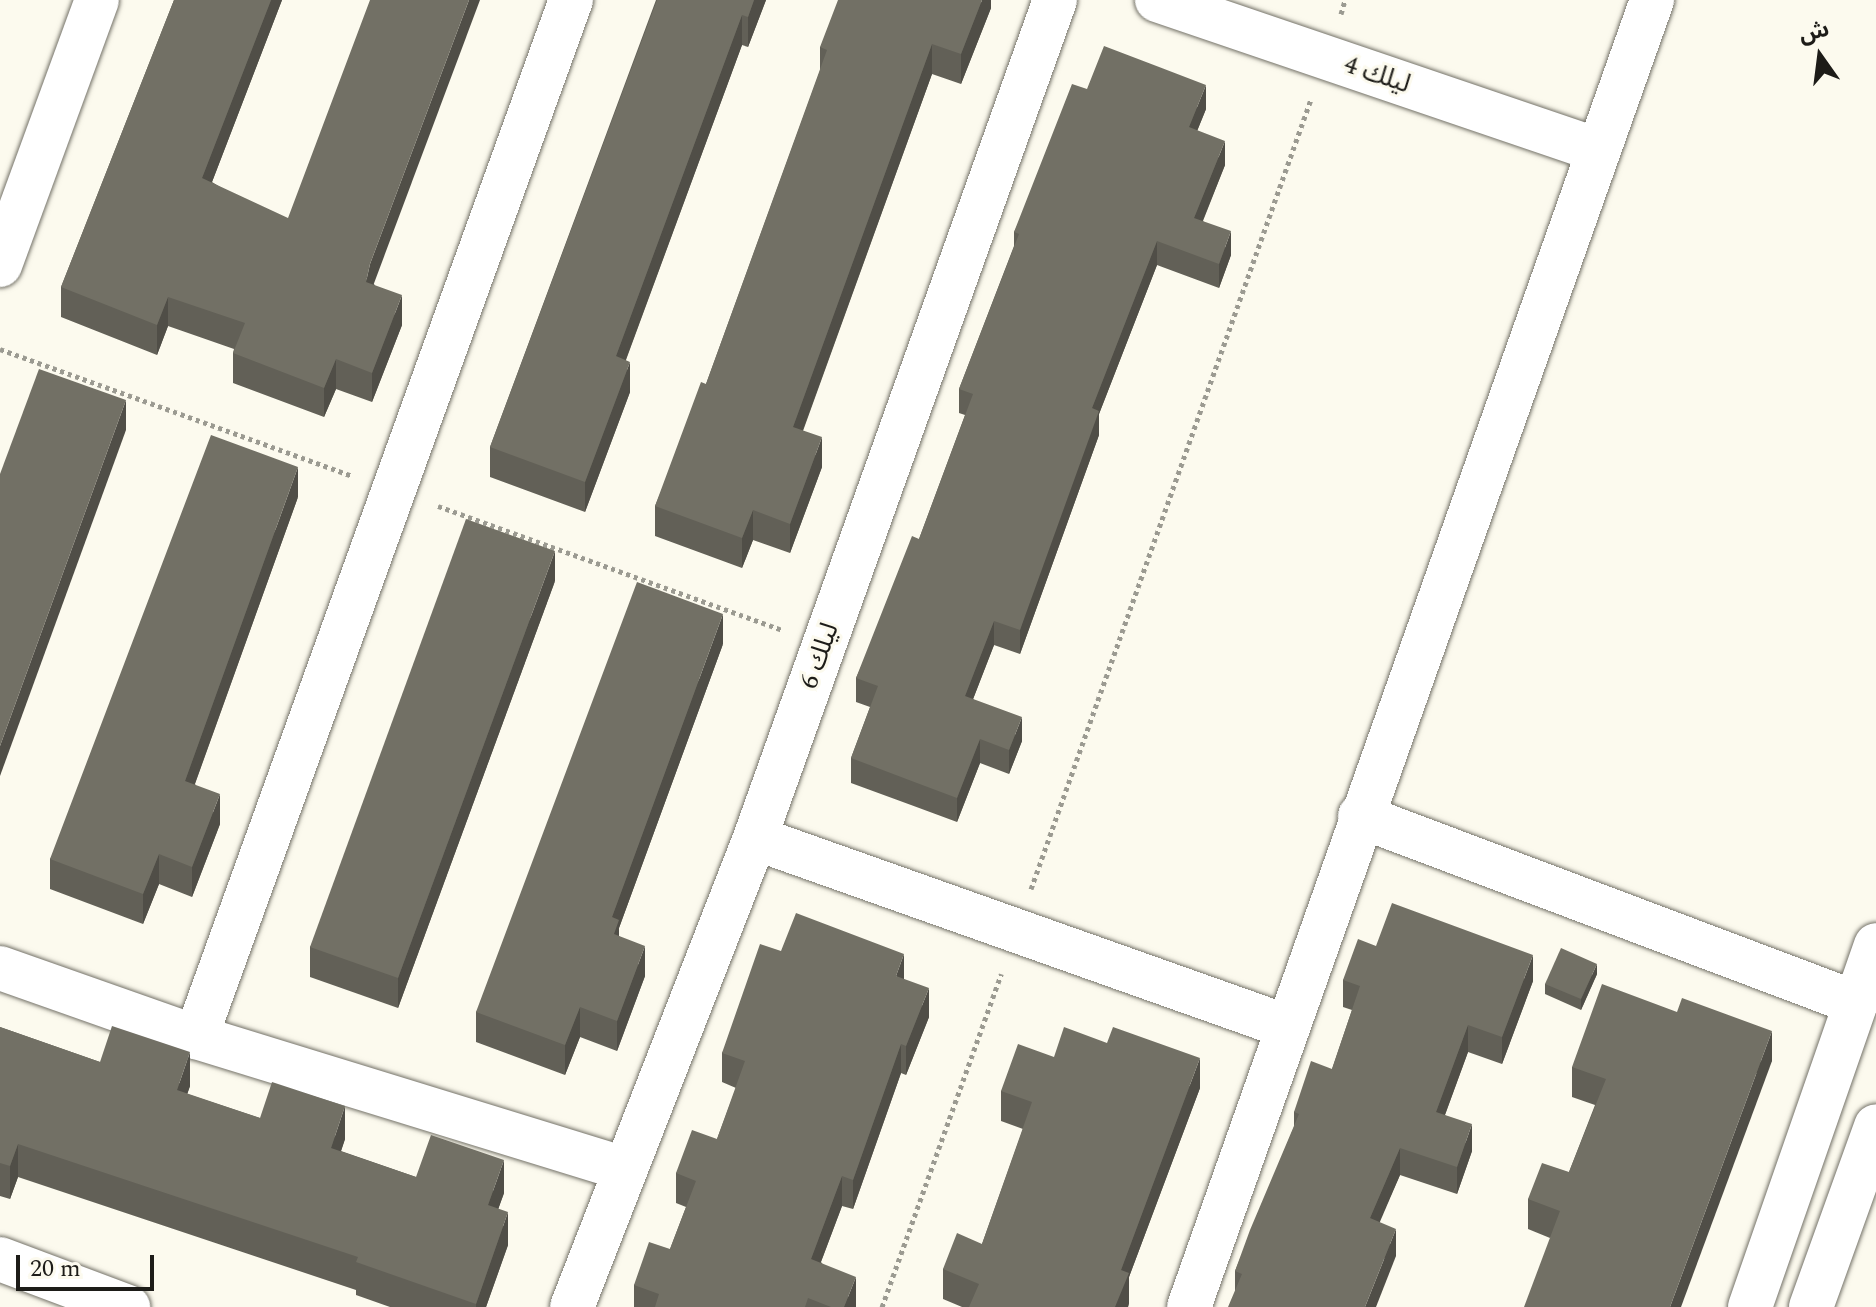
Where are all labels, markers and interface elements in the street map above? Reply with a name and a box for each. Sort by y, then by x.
text: ش [1795,13,1833,52]
north arrow [1780,16,1860,96]
street label: ليلك 4 [1340,49,1414,101]
street label: ليلك 6 [794,619,846,693]
scale bar [20,1239,158,1289]
text: 20 m [30,1251,81,1287]

